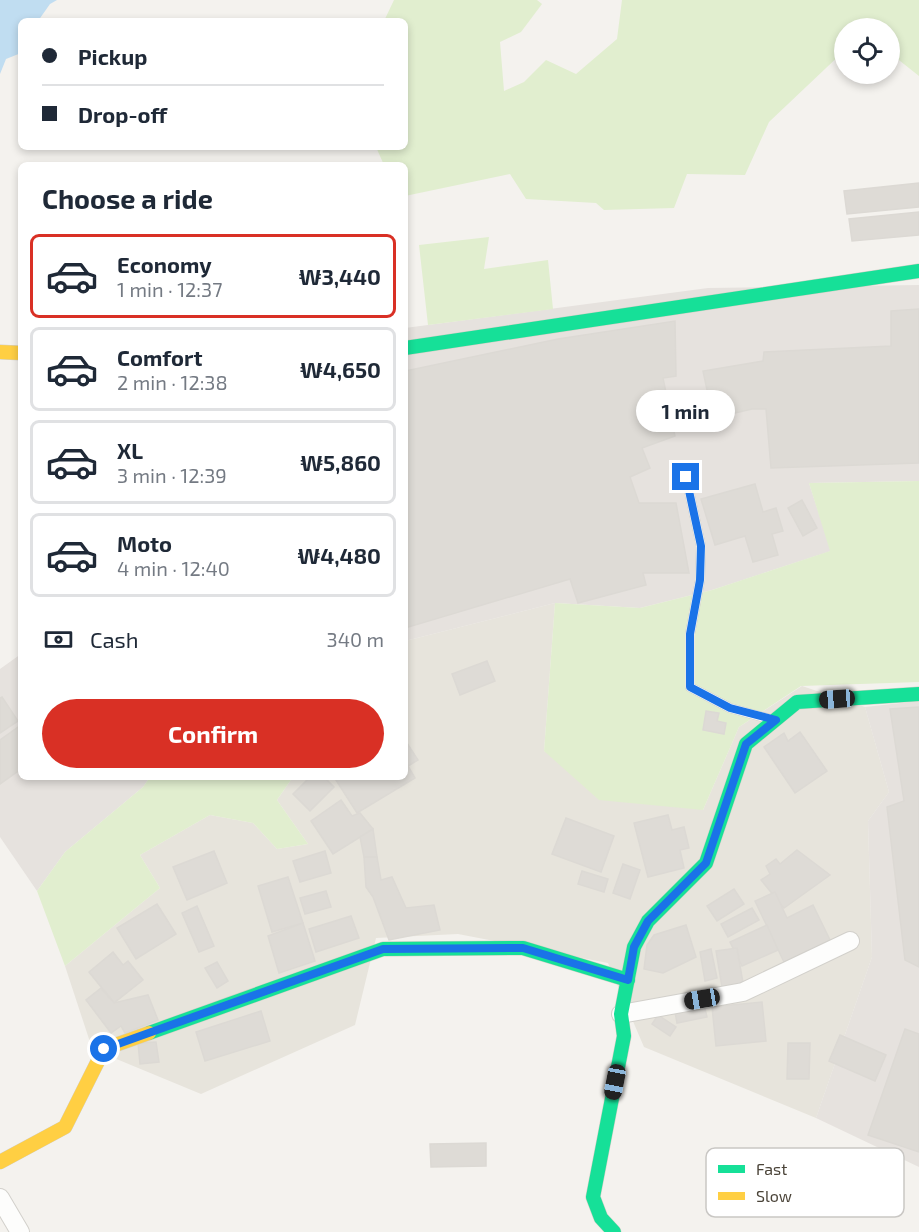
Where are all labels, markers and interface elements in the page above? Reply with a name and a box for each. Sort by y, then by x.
map controls [834,18,900,84]
button: locate [834,18,900,84]
text: Pickup [78,43,147,69]
text: Drop-off [78,101,167,127]
text: Choose a ride [42,182,213,214]
icon: car [45,249,99,303]
text: Economy [117,251,212,277]
text: ₩3,440 [299,263,381,289]
text: 1 min · 12:37 [117,277,222,301]
icon: car [45,342,99,396]
text: Comfort [117,344,202,370]
text: ₩4,650 [300,356,381,382]
text: 2 min · 12:38 [117,370,228,394]
callout: 1 min [636,390,736,432]
text: 1 min [661,399,710,423]
icon: car [45,435,99,489]
text: XL [117,437,143,463]
text: ₩5,860 [300,449,381,475]
text: 3 min · 12:39 [117,463,227,487]
route end [672,463,699,490]
icon: car [45,528,99,582]
text: Moto [117,530,172,556]
text: ₩4,480 [297,542,381,568]
text: 4 min · 12:40 [117,556,230,580]
icon: cash [42,623,75,656]
text: Cash [90,626,139,652]
text: 340 m [327,627,384,651]
car [818,689,856,709]
button: Confirm [42,699,384,768]
car [683,987,721,1011]
route start [90,1035,117,1062]
car [603,1063,627,1101]
legend [706,1148,904,1217]
text: Fast [756,1159,787,1178]
text: Slow [756,1186,792,1205]

